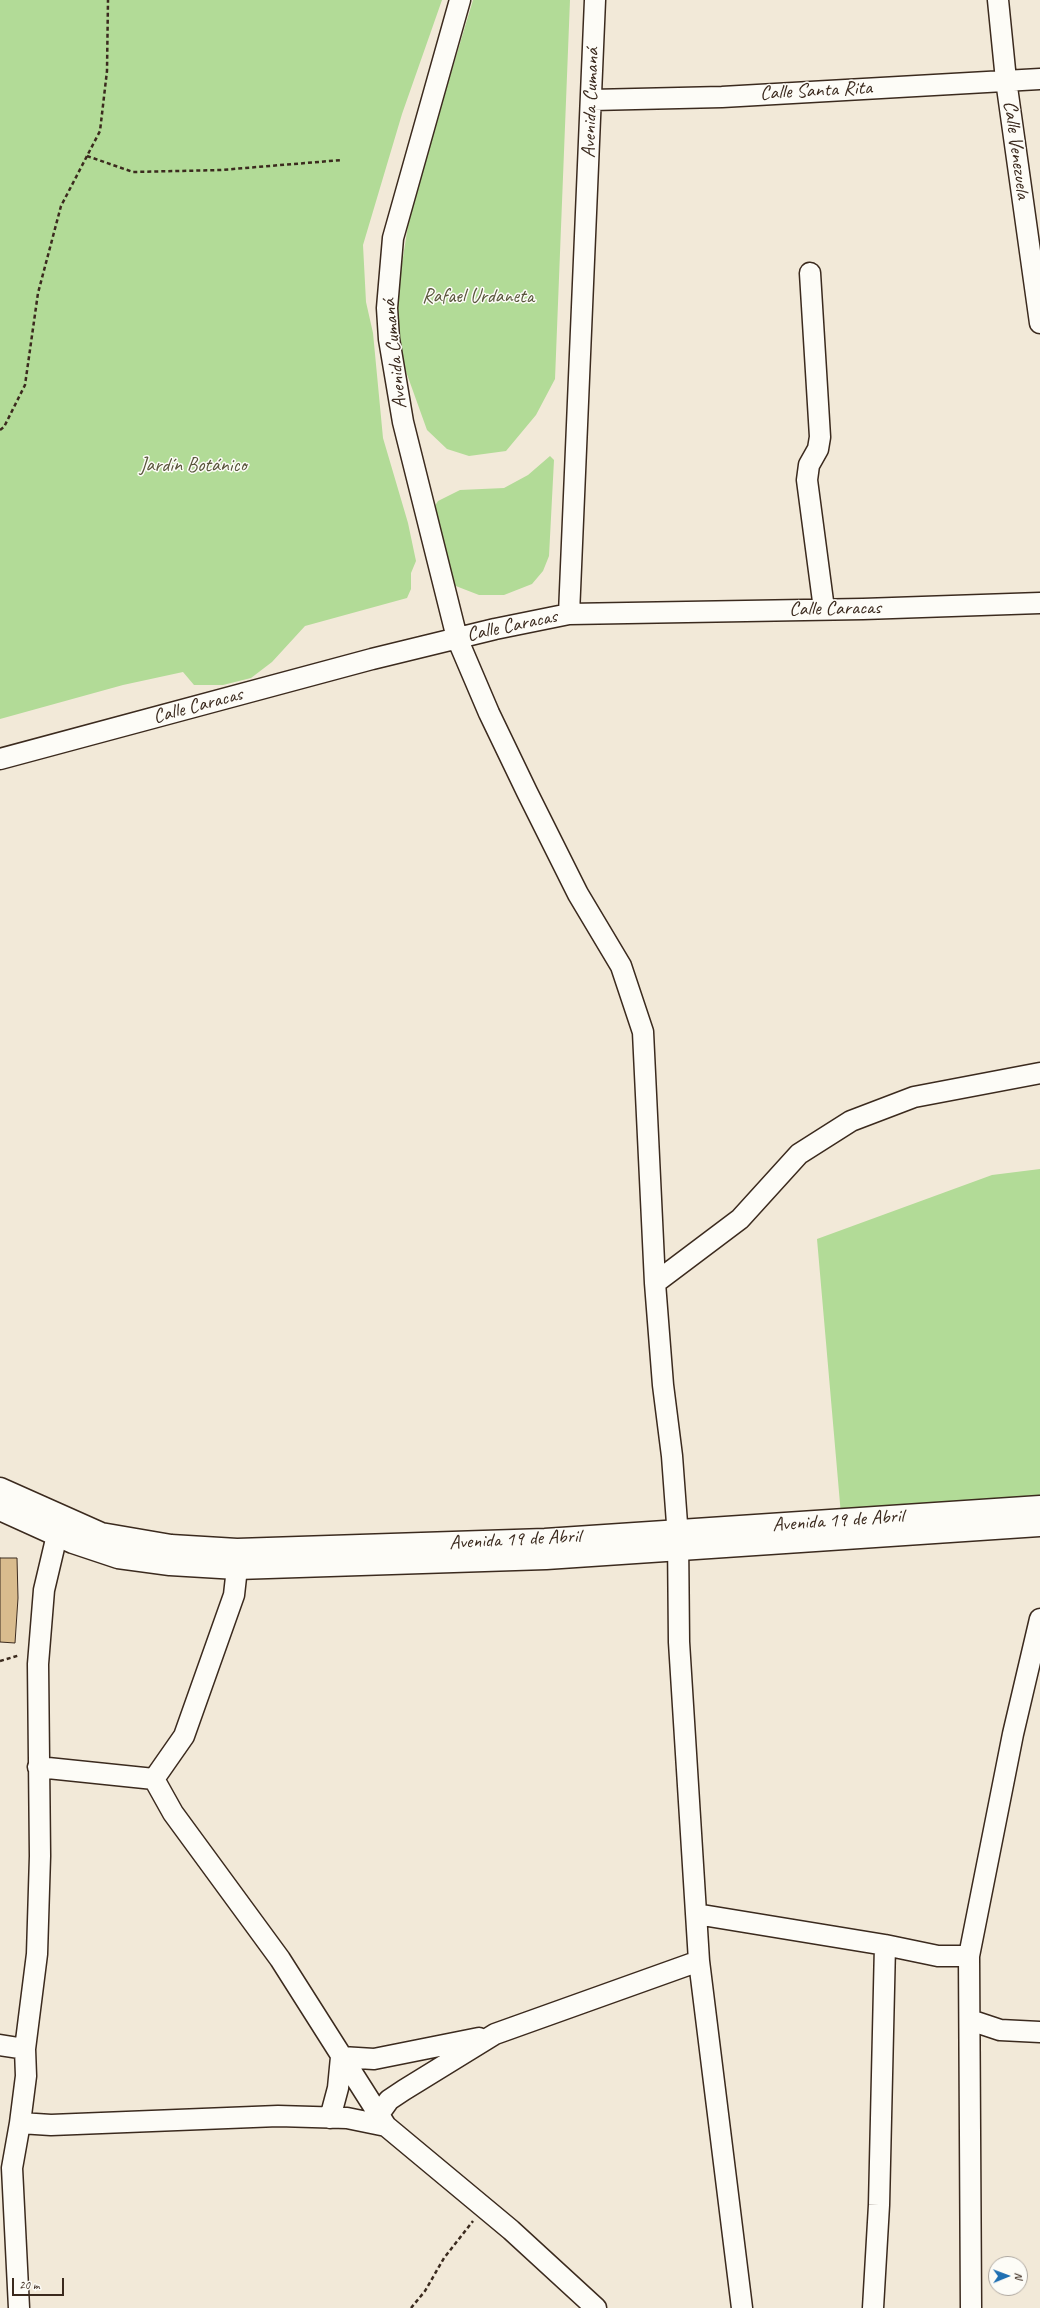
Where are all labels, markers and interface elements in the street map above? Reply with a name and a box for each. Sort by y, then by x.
street label: Avenida Cumaná [577,47,605,159]
street label: Calle Santa Rita [759,76,873,106]
street label: Calle Venezuela [997,99,1035,201]
park label: Rafael Urdaneta [422,285,534,309]
street label: Avenida Cumaná [377,298,413,410]
park label: Jardín Botánico [140,454,246,478]
street label: Calle Caracas [789,596,881,622]
street label: Calle Caracas [465,605,559,647]
street label: Calle Caracas [151,683,245,729]
street label: Avenida 19 de Abril [771,1504,905,1538]
street label: Avenida 19 de Abril [449,1525,581,1555]
north arrow [988,2256,1028,2296]
scale bar [14,2270,66,2296]
text: N [1012,2272,1026,2279]
text: 20 m [19,2277,39,2293]

